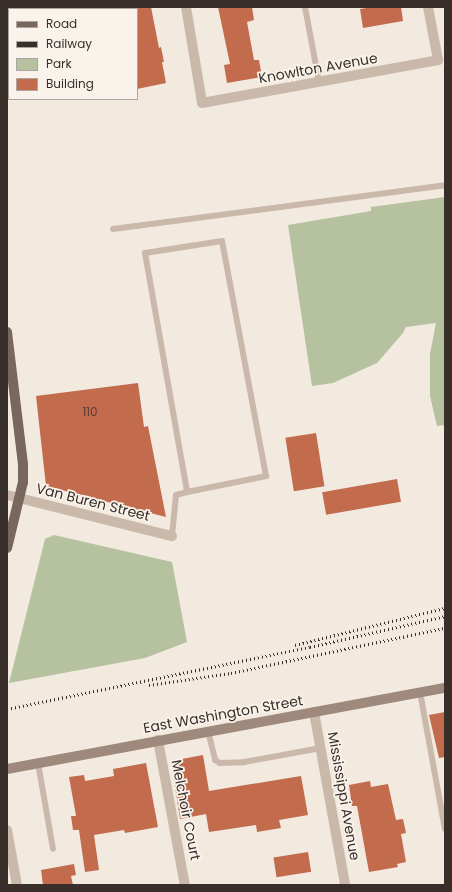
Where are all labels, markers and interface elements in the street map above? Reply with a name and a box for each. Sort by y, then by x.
legend [8,8,138,100]
text: Road [46,15,77,32]
text: Railway [46,35,92,52]
street label: Knowlton Avenue [257,49,379,87]
text: Park [46,55,72,72]
text: Building [46,75,94,92]
house number: 110 [82,405,98,419]
street label: Van Buren Street [34,480,152,524]
street label: East Washington Street [142,692,304,736]
street label: Mississippi Avenue [324,730,364,862]
street label: Melchoir Court [168,758,204,862]

